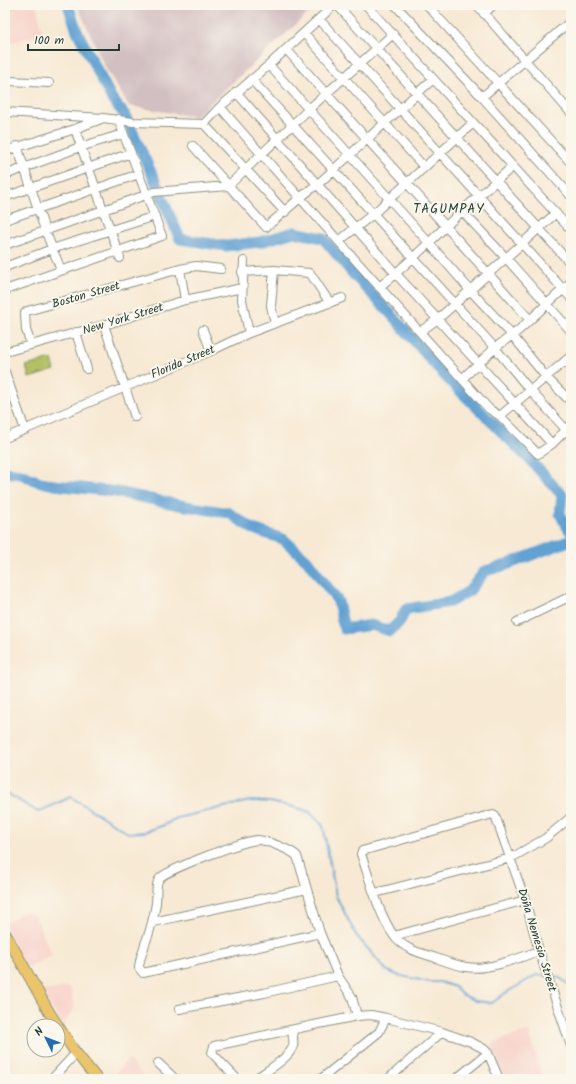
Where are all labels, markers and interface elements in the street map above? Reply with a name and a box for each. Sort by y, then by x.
scale bar [28,26,119,52]
text: 100 m [34,31,65,50]
district label: TAGUMPAY [413,199,485,220]
street label: Boston Street [50,276,123,314]
street label: New York Street [80,298,166,340]
street label: Florida Street [148,340,218,384]
street label: Doña Nemesia Street [512,886,562,994]
north arrow [26,1018,66,1058]
text: N [30,1023,48,1041]

